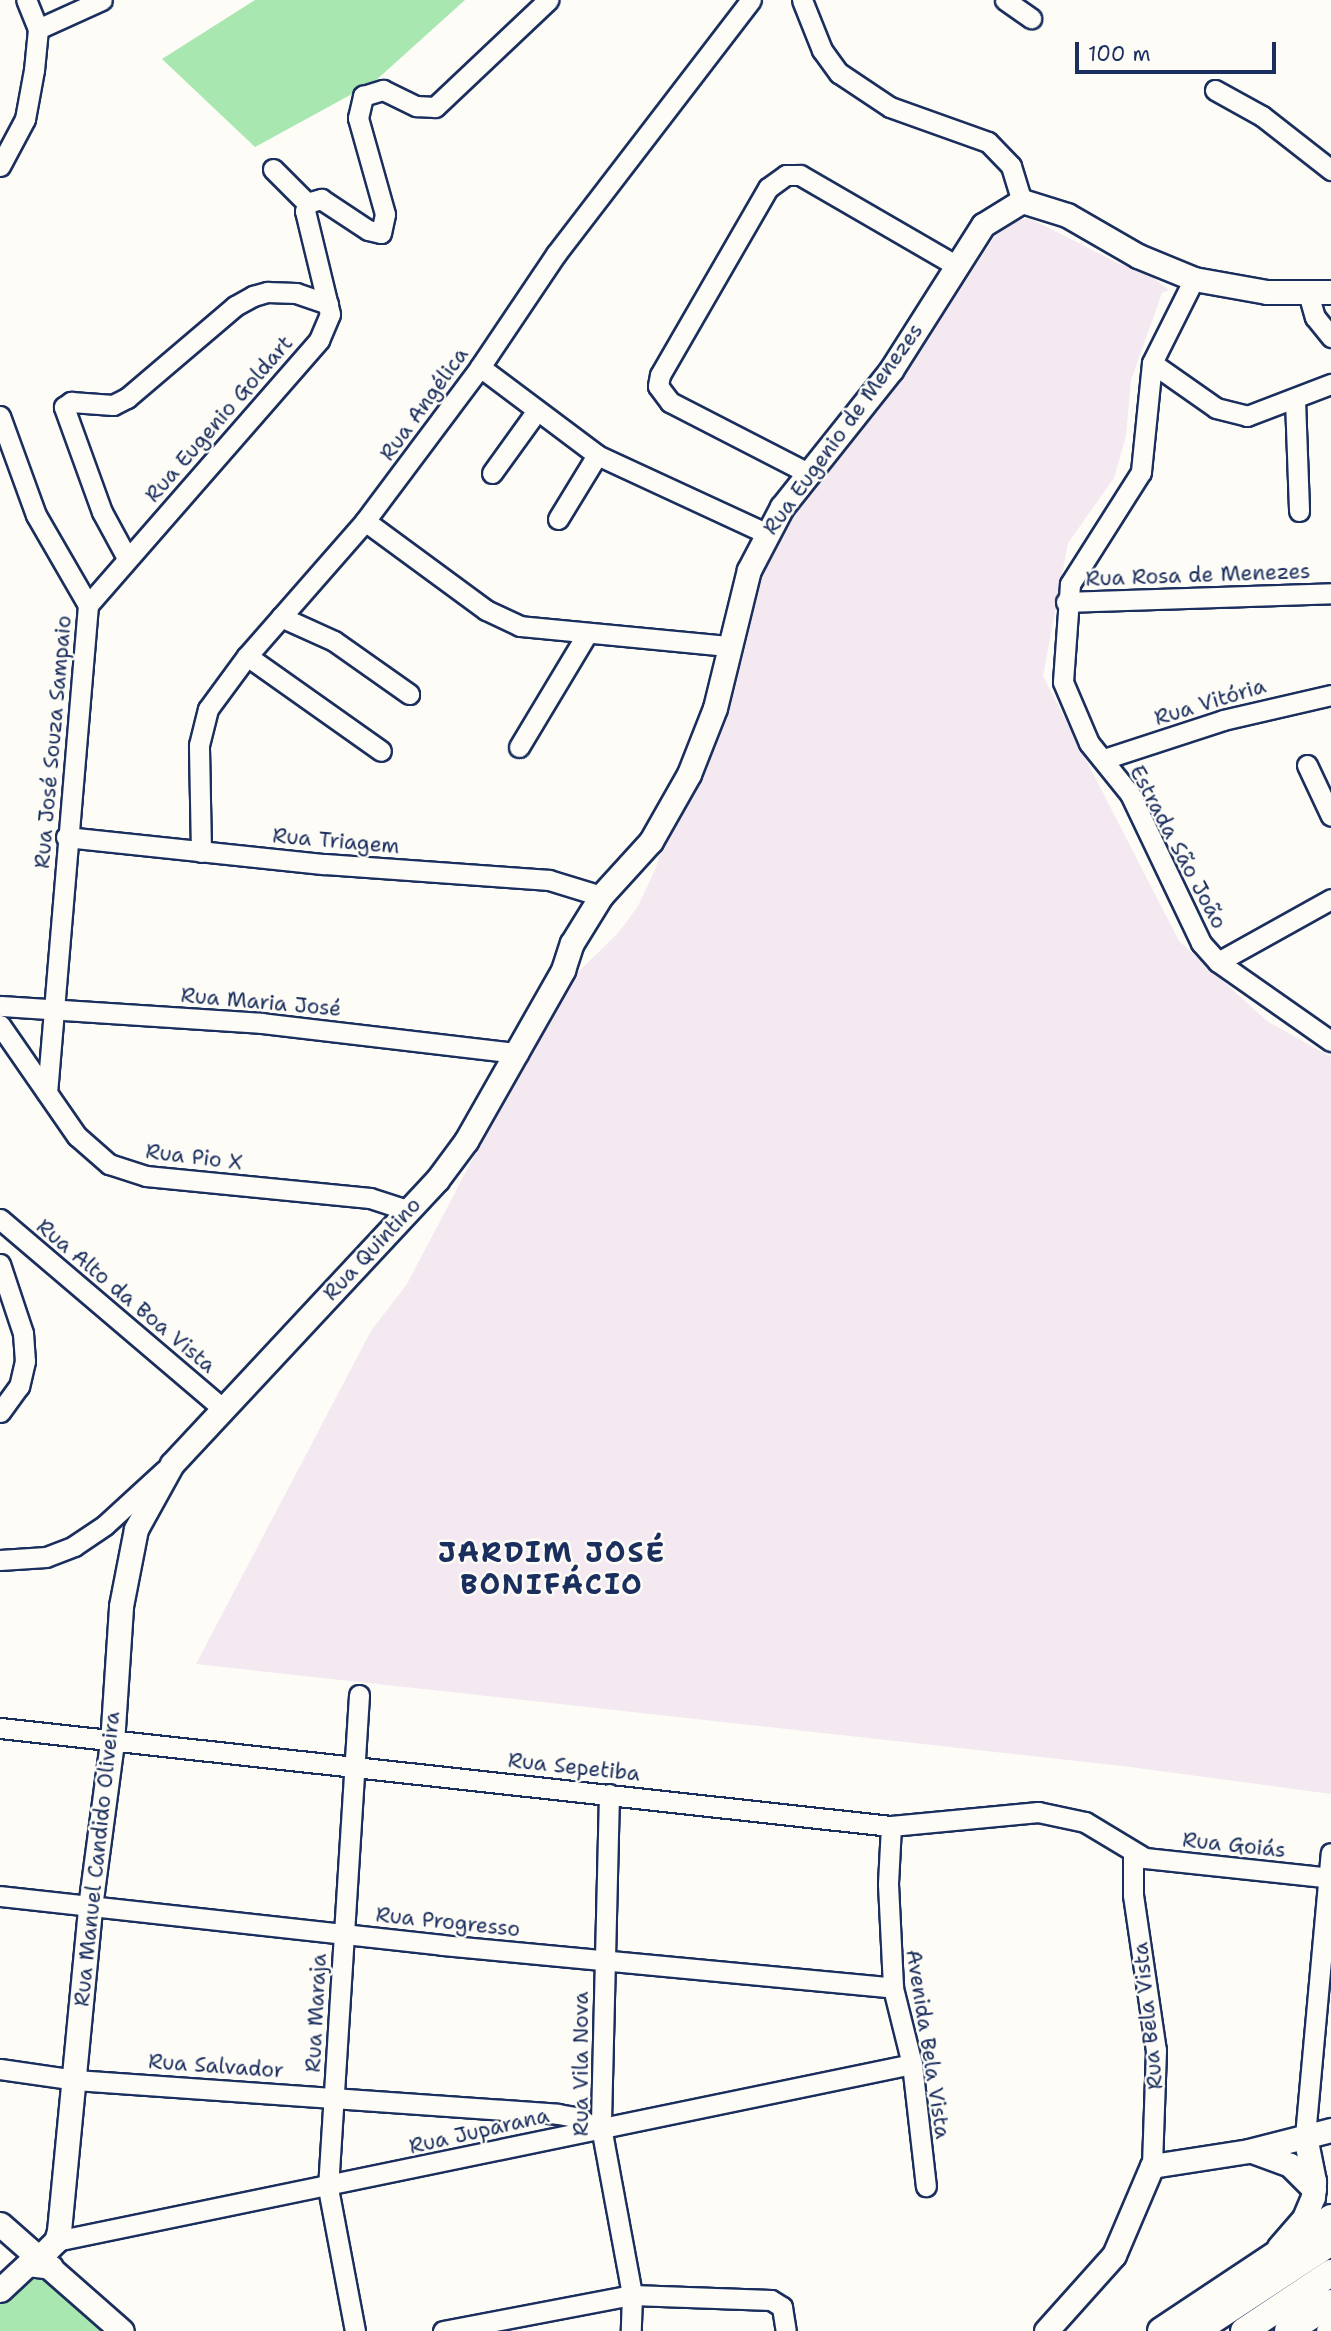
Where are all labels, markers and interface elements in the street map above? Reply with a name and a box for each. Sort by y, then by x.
scale bar [1079,28,1280,72]
text: 100 m [1088,40,1151,68]
street label: Rua Eugenio de Menezes [758,318,928,540]
street label: Rua Eugenio Goldart [140,331,298,507]
street label: Rua Angélica [375,343,473,465]
street label: Rua Rosa de Menezes [1085,558,1311,592]
street label: Rua José Souza Sampaio [29,614,77,870]
street label: Rua Vitória [1151,673,1269,731]
street label: Estrada São João [1124,761,1232,933]
street label: Rua Triagem [271,823,401,859]
street label: Rua Maria José [180,982,342,1022]
street label: Rua Pio X [144,1139,244,1175]
street label: Rua Quintino [318,1192,426,1306]
street label: Rua Alto da Boa Vista [31,1214,221,1378]
district label: JARDIM JOSÉ BONIFÁCIO [439,1535,665,1601]
street label: Rua Manuel Candido Oliveira [69,1710,125,2008]
street label: Rua Sepetiba [507,1748,641,1786]
street label: Rua Goiás [1181,1827,1287,1863]
street label: Rua Progresso [375,1902,521,1942]
street label: Rua Bela Vista [1128,1941,1168,2091]
street label: Avenida Bela Vista [901,1948,955,2140]
street label: Rua Maraja [300,1953,332,2073]
street label: Rua Vila Nova [568,1992,594,2136]
street label: Rua Salvador [147,2049,285,2083]
street label: Rua Juparana [407,2103,551,2159]

